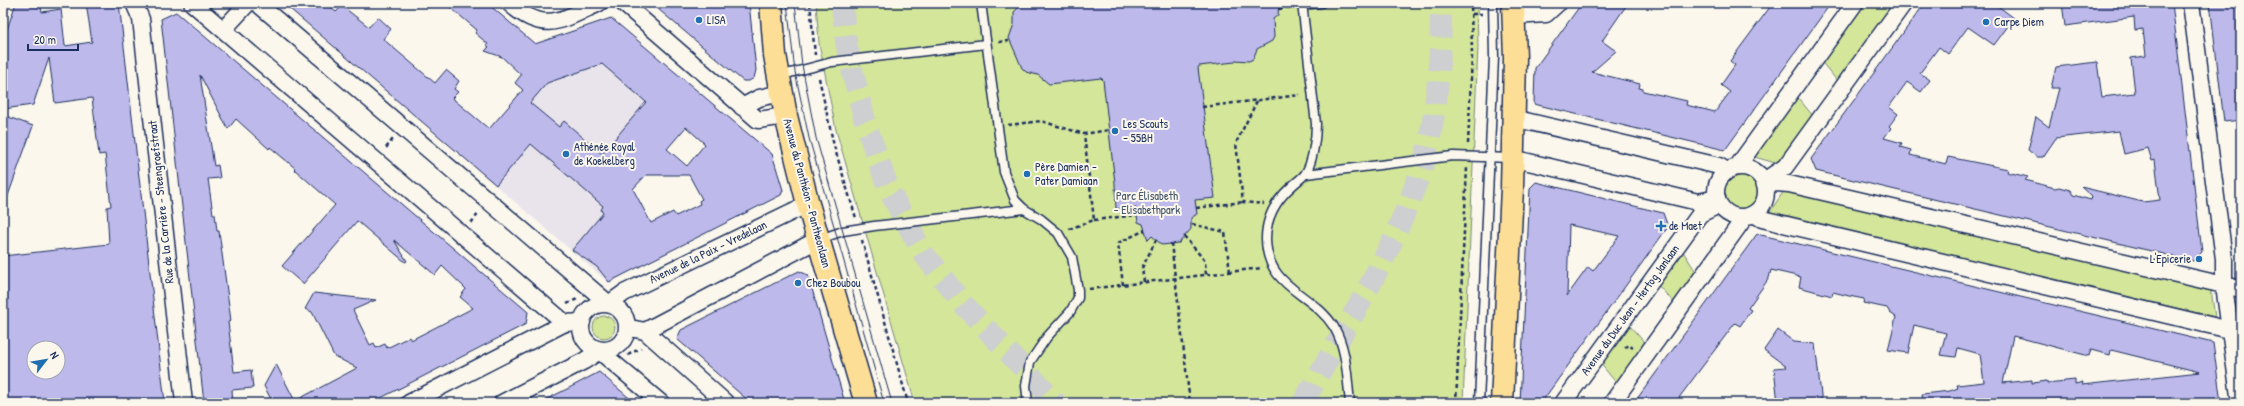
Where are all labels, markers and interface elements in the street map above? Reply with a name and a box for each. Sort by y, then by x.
place label: LISA [707,11,726,28]
place label: Carpe Diem [1994,13,2044,30]
marker: LISA [694,15,704,25]
marker: Carpe Diem [1981,17,1991,27]
scale bar [28,26,78,52]
text: 20 m [34,31,56,48]
place label: Les Scouts – 55BH [1123,115,1169,146]
street label: Avenue du Panthéon - Pantheonlaan [779,116,836,269]
street label: Rue de la Carrière - Steengroefstraat [143,119,178,284]
marker: Les Scouts – 55BH [1110,126,1120,136]
place label: Athénée Royal de Koekelberg [574,138,636,169]
marker: Athénée Royal de Koekelberg [561,149,571,159]
place label: Père Damien - Pater Damiaan [1035,158,1098,189]
marker: Père Damien - Pater Damiaan [1022,169,1032,179]
park label: Parc Élisabeth - Elisabethpark [1114,187,1180,218]
street label: Avenue de la Paix - Vredelaan [646,216,769,287]
place label: de Maet [1669,217,1703,234]
marker: de Maet [1656,221,1666,231]
street label: Avenue du Duc Jean - Hertog Janlaan [1576,241,1683,379]
place label: L'Epicerie [2150,250,2191,267]
marker: L'Epicerie [2194,254,2204,264]
place label: Chez Boubou [806,274,861,291]
marker: Chez Boubou [793,278,803,288]
north arrow [26,340,66,380]
text: N [47,349,62,361]

